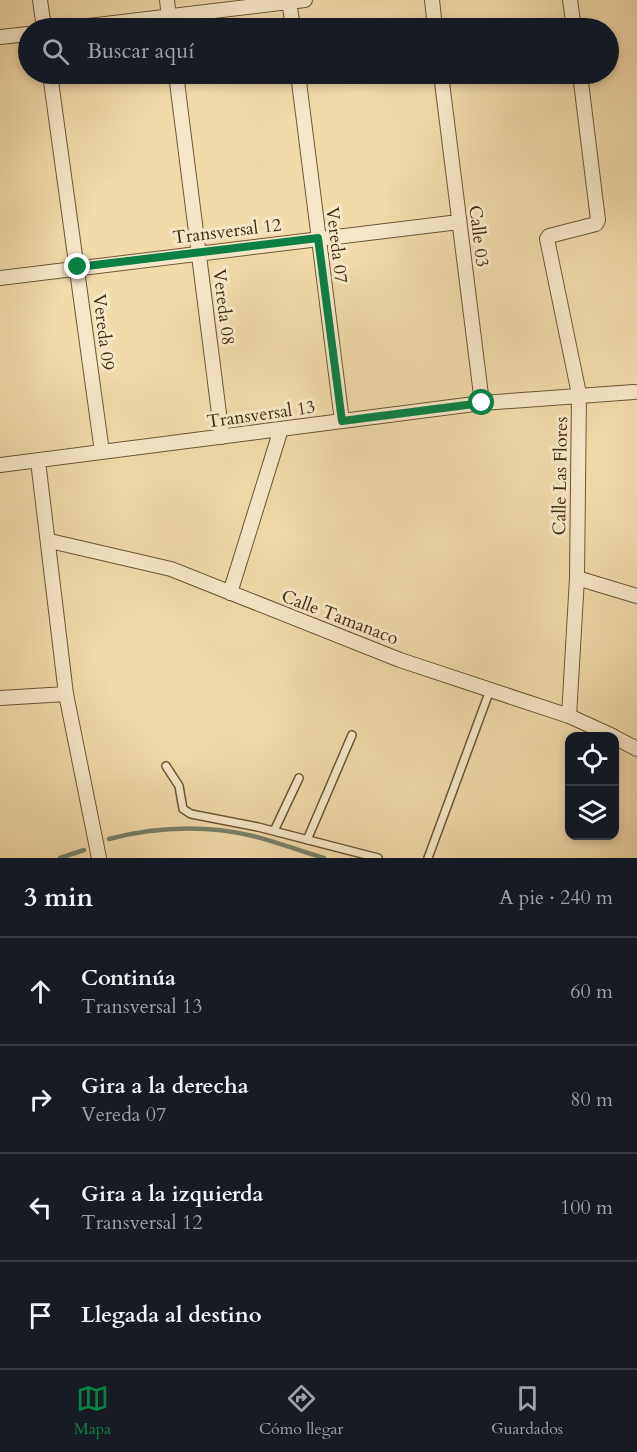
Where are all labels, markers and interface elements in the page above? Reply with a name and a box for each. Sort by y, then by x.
search box [18,18,619,84]
icon: search [39,35,72,68]
text: Buscar aquí [87,36,194,66]
street label: Calle 03 [462,204,495,268]
street label: Vereda 07 [319,205,354,285]
street label: Transversal 12 [171,212,283,251]
route end [64,253,90,279]
street label: Vereda 08 [206,267,241,347]
street label: Vereda 09 [86,292,121,372]
route start [468,389,494,415]
street label: Transversal 13 [205,395,317,434]
street label: Calle Las Flores [547,417,574,535]
street label: Calle Tamanaco [278,584,402,651]
map controls [565,732,619,840]
button: locate [565,732,619,786]
button: layers [565,786,619,840]
text: 3 min [24,880,93,915]
text: A pie · 240 m [499,884,613,911]
text: Continúa [81,963,176,993]
icon: ahead [24,975,57,1008]
text: 60 m [570,978,613,1005]
text: Transversal 13 [81,993,202,1020]
text: Gira a la derecha [81,1071,249,1101]
icon: right [24,1083,57,1116]
text: 80 m [570,1086,613,1113]
text: Vereda 07 [81,1101,166,1128]
text: Gira a la izquierda [81,1179,264,1209]
icon: left [24,1191,57,1224]
text: 100 m [560,1194,613,1221]
text: Transversal 12 [81,1209,202,1236]
icon: arrive [24,1299,57,1332]
text: Llegada al destino [81,1300,262,1330]
tab: Mapa [74,1382,111,1440]
tab: Cómo llegar [259,1382,343,1440]
tab: Guardados [491,1382,563,1440]

